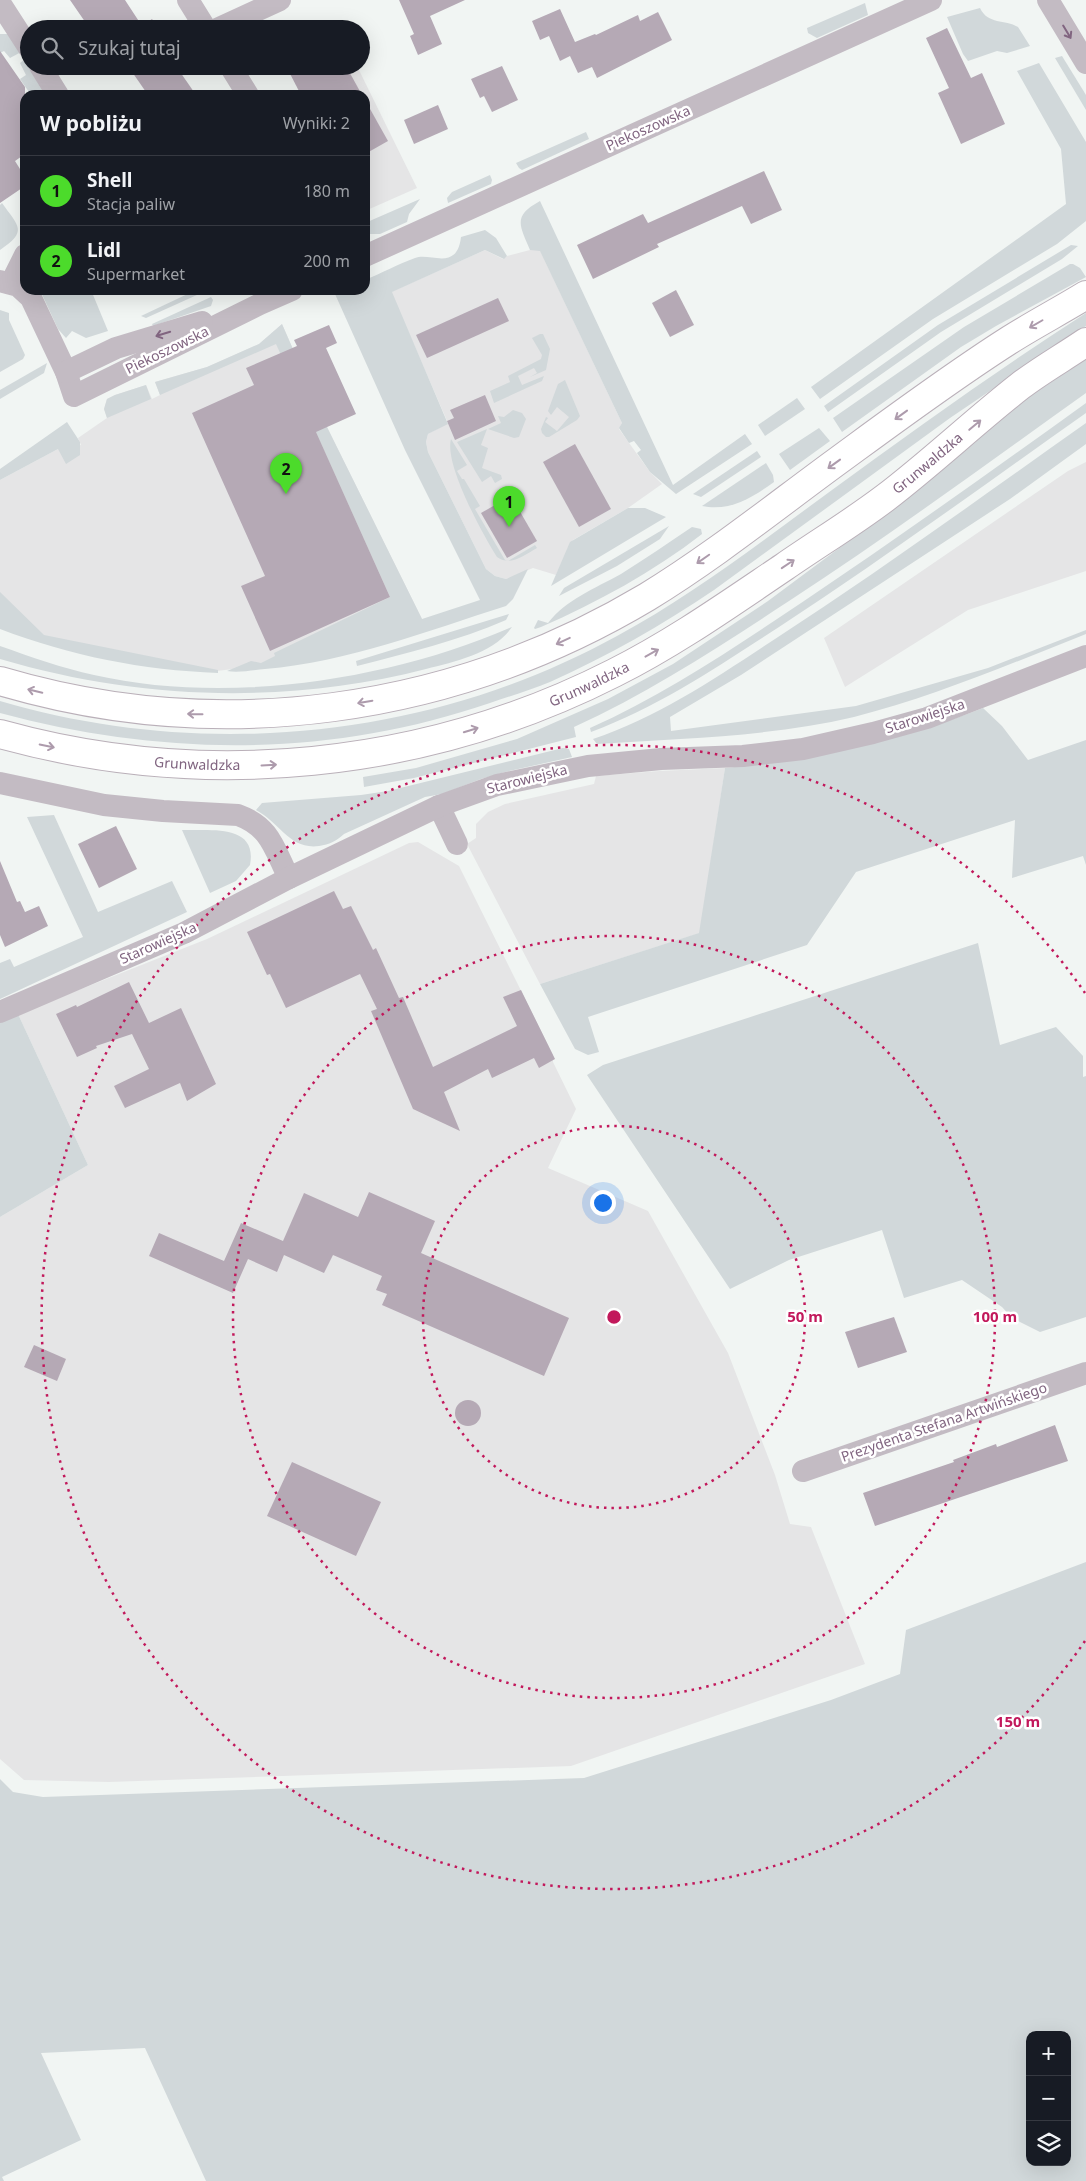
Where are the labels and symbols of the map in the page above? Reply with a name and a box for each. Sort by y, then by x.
one-way arrow [1062,24,1072,38]
street label: Piekoszowska [603,100,693,155]
one-way arrow [1028,319,1043,329]
street label: Piekoszowska [122,321,212,378]
one-way arrow [156,329,172,339]
one-way arrow [894,410,908,420]
one-way arrow [969,419,982,430]
street label: Grunwaldzka [888,428,966,498]
pin: 2 [270,453,302,494]
one-way arrow [828,458,841,469]
pin: 1 [493,486,525,527]
one-way arrow [696,554,710,564]
one-way arrow [781,559,795,569]
one-way arrow [556,636,571,646]
one-way arrow [645,648,660,658]
street label: Grunwaldzka [546,657,632,711]
one-way arrow [27,685,43,695]
street label: Starowiejska [883,694,967,737]
one-way arrow [358,697,374,707]
one-way arrow [188,709,204,719]
one-way arrow [463,725,479,735]
one-way arrow [39,742,55,751]
street label: Grunwaldzka [153,752,240,774]
street label: Starowiejska [485,759,569,798]
one-way arrow [260,760,276,769]
street label: Starowiejska [116,917,199,968]
your location [590,1190,616,1216]
text: 50 m [787,1306,823,1326]
text: 100 m [973,1306,1017,1326]
centre of rings [605,1308,623,1326]
street label: Prezydenta Stefana Artwińskiego [838,1377,1049,1466]
text: 150 m [996,1711,1040,1731]

